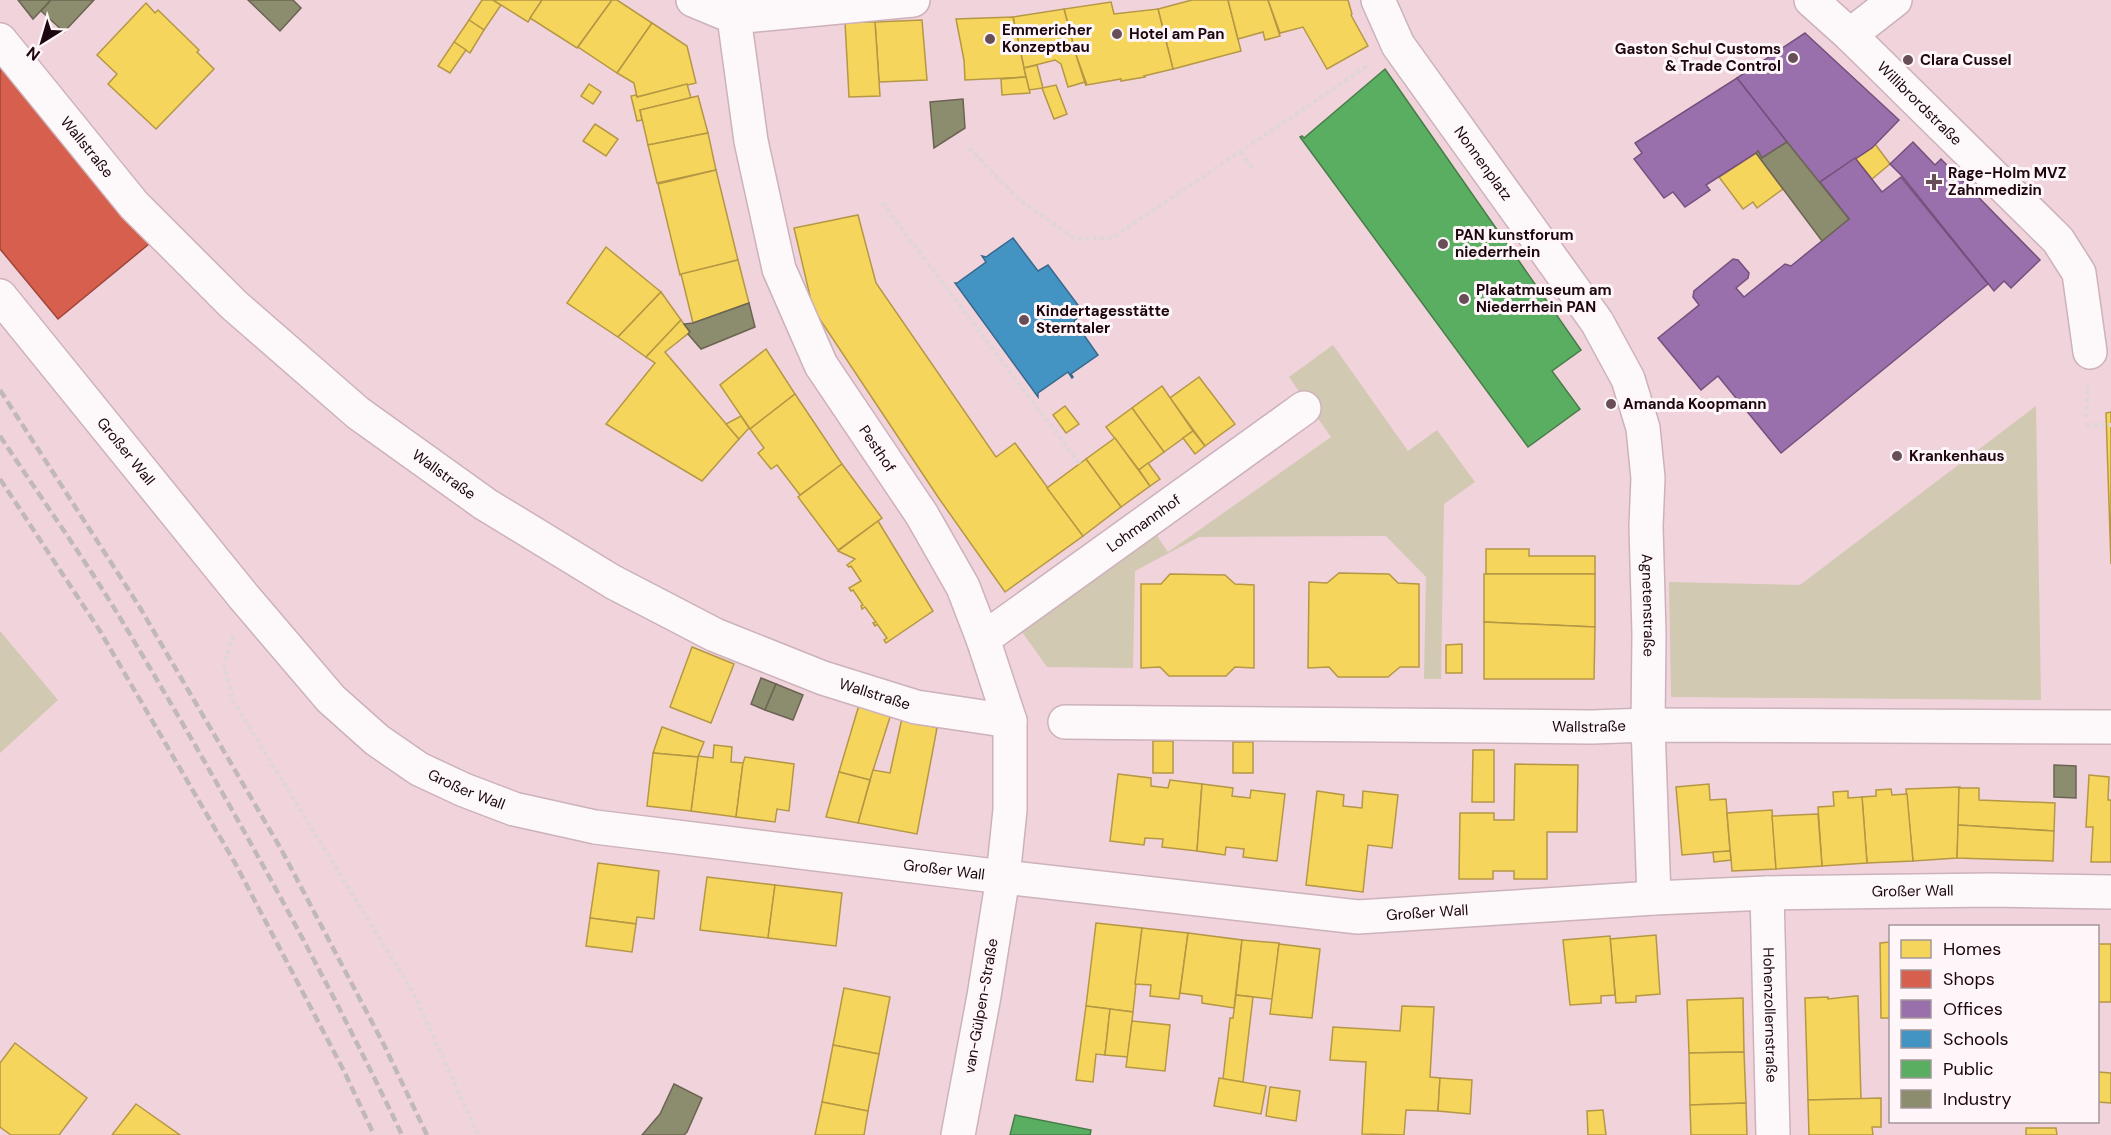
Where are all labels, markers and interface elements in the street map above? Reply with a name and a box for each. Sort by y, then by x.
north arrow [12,12,72,72]
place label: Emmericher Konzeptbau [1002,20,1092,57]
place label: Hotel am Pan [1129,24,1225,44]
marker: Hotel am Pan [1110,27,1124,41]
marker: Emmericher Konzeptbau [983,32,997,46]
place label: Gaston Schul Customs & Trade Control [1615,39,1781,76]
text: N [22,42,44,65]
place label: Clara Cussel [1920,50,2012,70]
marker: Gaston Schul Customs & Trade Control [1786,51,1800,65]
marker: Clara Cussel [1901,53,1915,67]
street label: Willibrordstraße [1873,57,1966,150]
street label: Wallstraße [56,112,118,182]
street label: Nonnenplatz [1449,122,1517,205]
place label: Rage-Holm MVZ Zahnmedizin [1948,163,2066,200]
marker: Rage-Holm MVZ Zahnmedizin [1925,173,1943,191]
place label: PAN kunstforum niederrhein [1455,225,1574,262]
marker: PAN kunstforum niederrhein [1436,237,1450,251]
place label: Plakatmuseum am Niederrhein PAN [1476,280,1612,317]
marker: Plakatmuseum am Niederrhein PAN [1457,292,1471,306]
place label: Kindertagesstätte Sterntaler [1036,301,1170,338]
marker: Kindertagesstätte Sterntaler [1017,313,1031,327]
place label: Amanda Koopmann [1623,394,1767,414]
marker: Amanda Koopmann [1604,397,1618,411]
street label: Großer Wall [92,413,160,490]
street label: Pesthof [854,421,900,476]
street label: Wallstraße [408,445,480,504]
place label: Krankenhaus [1909,446,2005,466]
marker: Krankenhaus [1890,449,1904,463]
street label: Lohmannhof [1103,490,1185,557]
street label: Agnetenstraße [1637,553,1659,657]
street label: Wallstraße [837,674,913,715]
street label: Wallstraße [1552,716,1626,737]
street label: Großer Wall [425,764,508,815]
street label: Großer Wall [902,855,986,885]
street label: Großer Wall [1871,881,1954,902]
street label: Großer Wall [1386,900,1469,925]
legend [1889,925,2099,1123]
street label: van-Gülpen-Straße [959,937,1003,1075]
text: Homes [1943,937,2001,961]
street label: Hohenzollernstraße [1758,947,1782,1083]
text: Shops [1943,967,1995,991]
text: Offices [1943,997,2003,1021]
text: Schools [1943,1027,2008,1051]
text: Public [1943,1057,1994,1081]
text: Industry [1943,1087,2012,1111]

